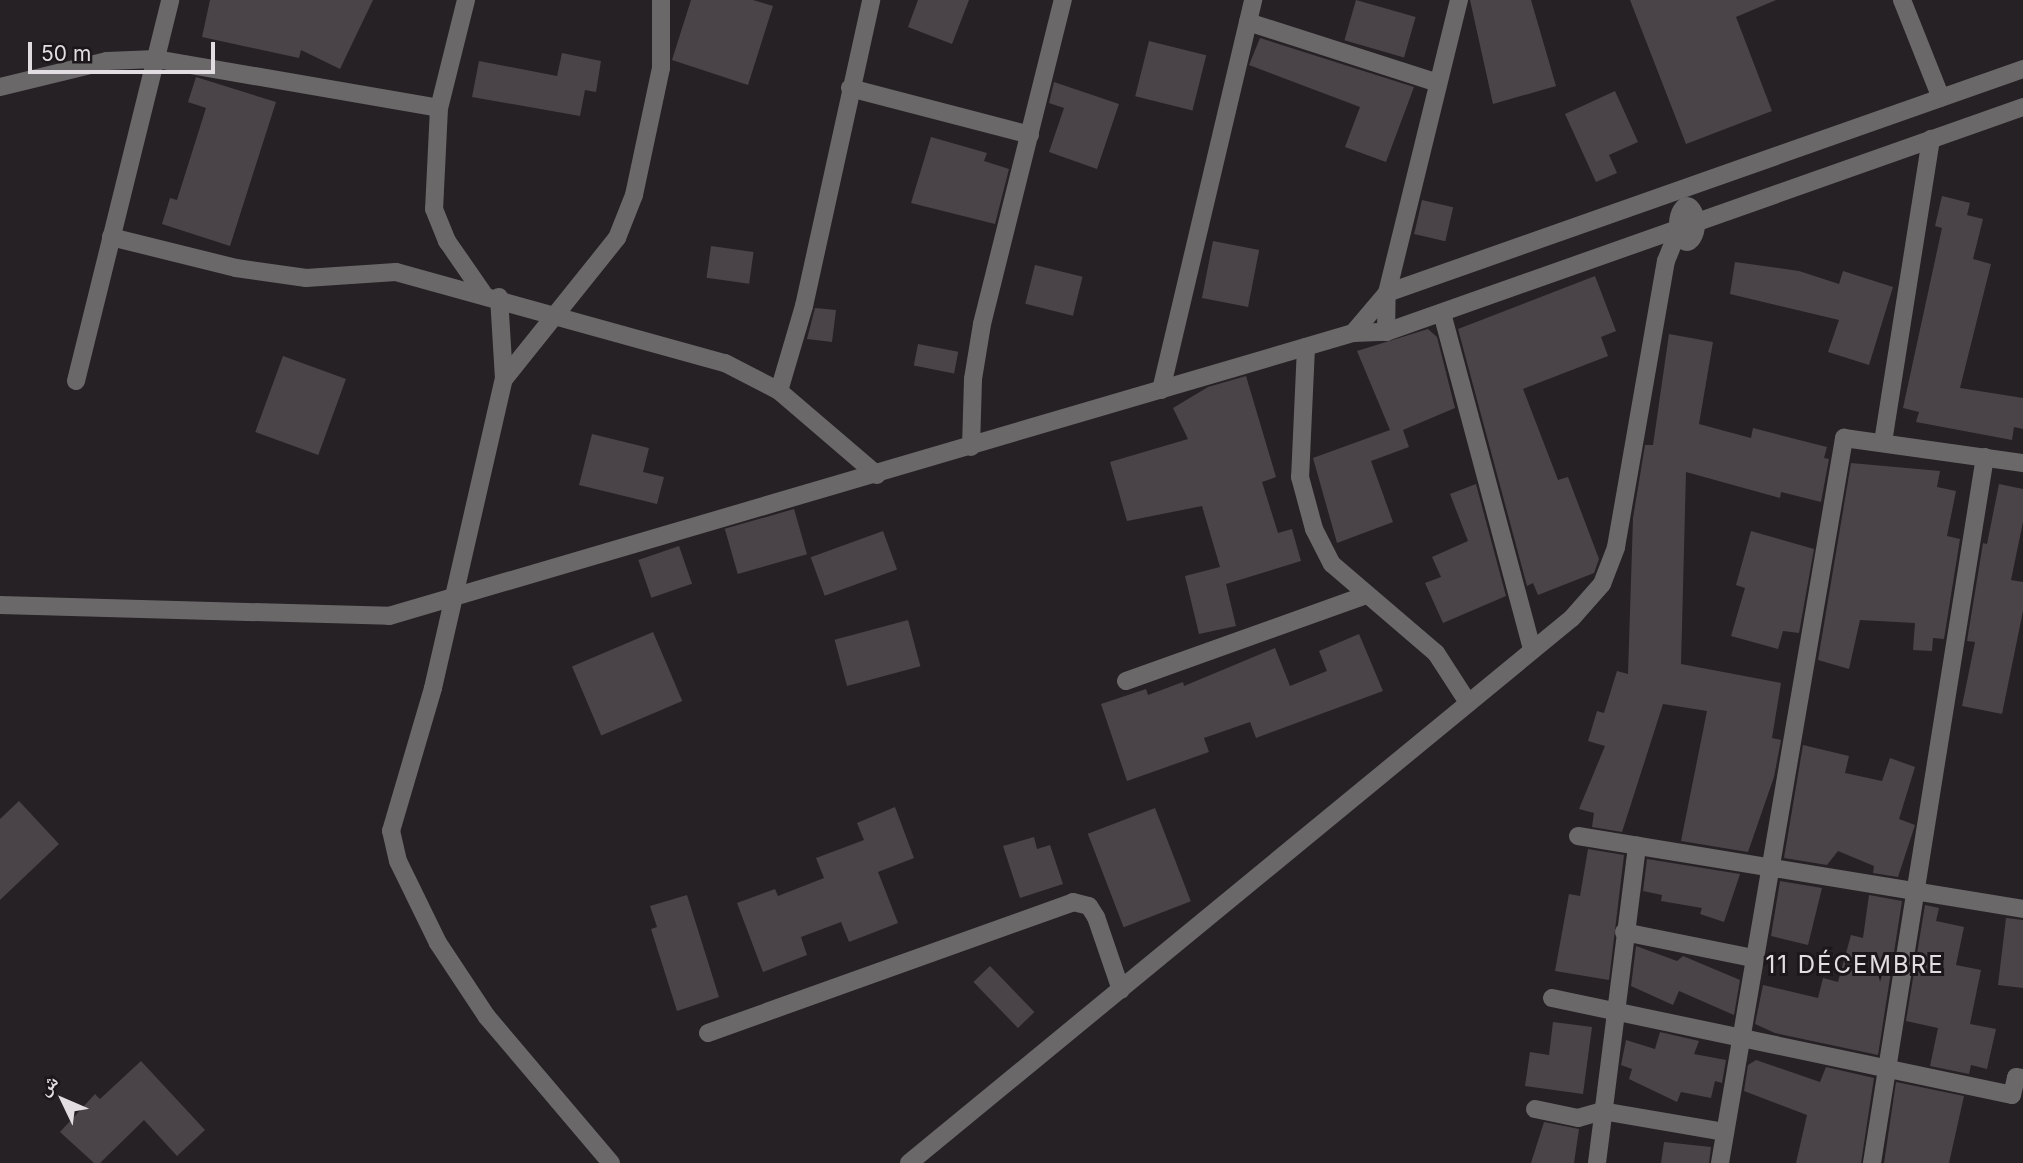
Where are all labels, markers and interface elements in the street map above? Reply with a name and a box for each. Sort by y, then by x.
scale bar [32,28,219,72]
text: 50 m [41,41,91,66]
district label: 11 DÉCEMBRE [1767,951,1943,979]
north arrow [28,1065,98,1135]
text: ش [32,1070,63,1100]

